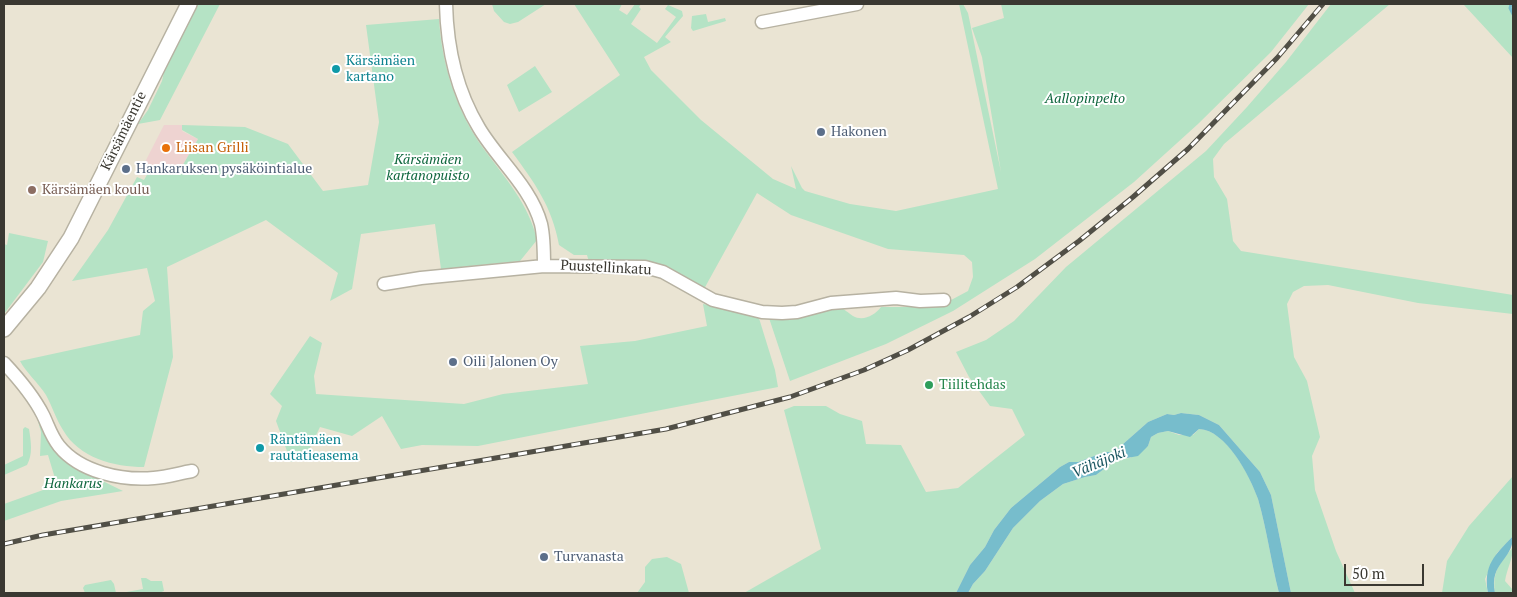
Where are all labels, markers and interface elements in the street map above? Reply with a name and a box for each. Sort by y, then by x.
place label: Kärsämäen kartano [346,53,415,85]
marker: Kärsämäen kartano [330,63,342,75]
street label: Kärsämäentie [98,89,150,173]
park label: Aallopinpelto [1045,91,1125,107]
place label: Hakonen [831,124,887,140]
marker: Hakonen [815,126,827,138]
place label: Liisan Grilli [176,140,249,156]
marker: Liisan Grilli [160,142,172,154]
park label: Kärsämäen kartanopuisto [386,152,470,184]
place label: Hankaruksen pysäköintialue [136,161,312,177]
marker: Hankaruksen pysäköintialue [120,163,132,175]
place label: Kärsämäen koulu [42,182,150,198]
marker: Kärsämäen koulu [26,184,38,196]
street label: Puustellinkatu [560,257,652,279]
place label: Oili Jalonen Oy [463,354,558,370]
marker: Oili Jalonen Oy [447,356,459,368]
place label: Tiilitehdas [939,377,1006,393]
marker: Tiilitehdas [923,379,935,391]
place label: Räntämäen rautatieasema [270,432,359,464]
marker: Räntämäen rautatieasema [254,442,266,454]
water label: Vähäjoki [1069,444,1129,482]
park label: Hankarus [44,476,102,492]
place label: Turvanasta [554,549,624,565]
marker: Turvanasta [538,551,550,563]
scale bar [1347,554,1427,586]
text: 50 m [1352,563,1385,583]

